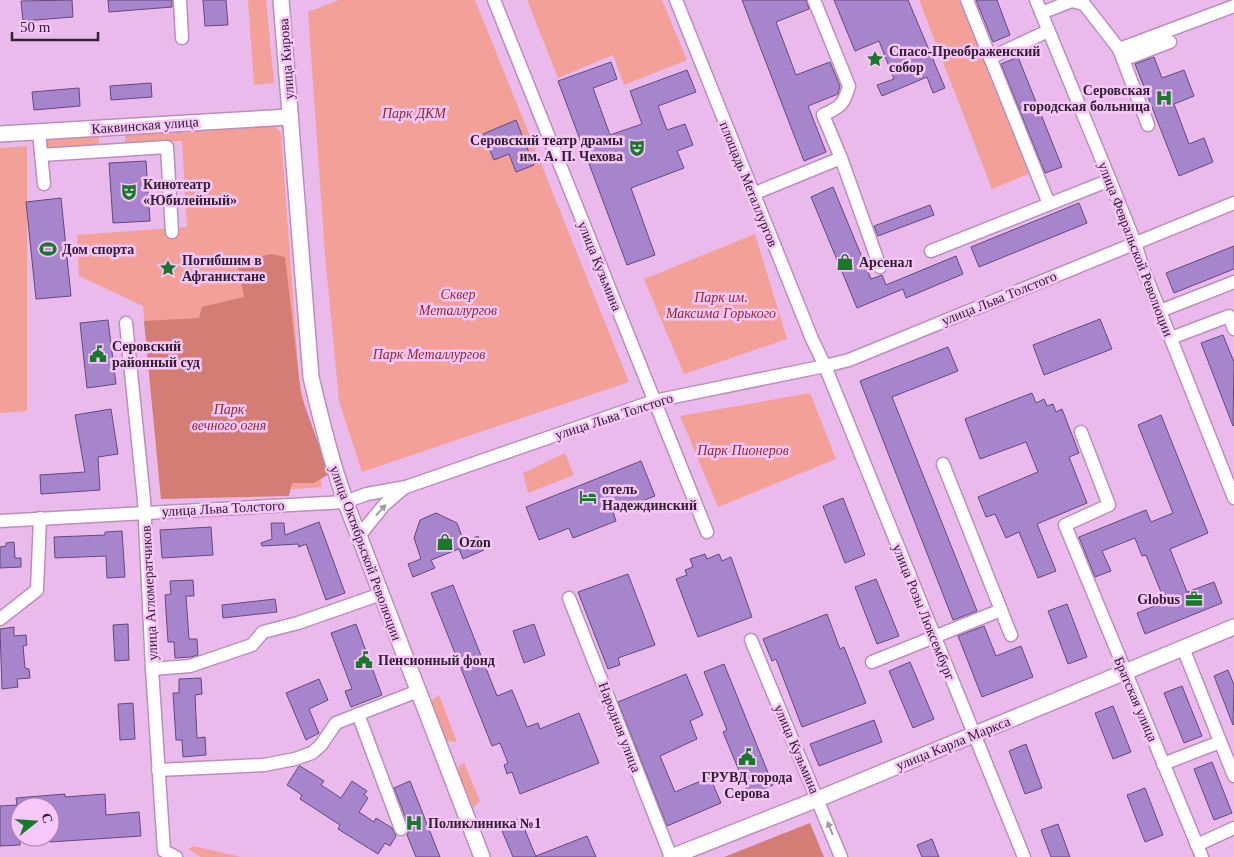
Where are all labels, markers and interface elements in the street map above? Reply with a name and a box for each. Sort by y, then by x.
scale bar [12,10,99,42]
street label: улица Кирова [276,17,297,100]
text: 50 m [20,19,51,35]
place label: Спасо-Преображенский собор [889,44,1040,75]
place icon: Спасо-Преображенский собор [865,49,885,69]
place label: Серовская городская больница [1023,83,1150,114]
hospital icon: Серовская городская больница [1154,88,1174,108]
park label: Парк ДКМ [381,106,447,121]
street label: Каквинская улица [91,114,200,137]
street label: площадь Металлургов [717,119,781,249]
place label: Серовский театр драмы им. А. П. Чехова [470,133,623,164]
theatre icon: Серовский театр драмы им. А. П. Чехова [627,138,647,158]
street label: улица Февральской Революции [1095,160,1176,339]
place label: Кинотеатр «Юбилейный» [143,177,237,208]
theatre icon: Кинотеатр «Юбилейный» [119,182,139,202]
street label: улица Кузьмина [575,219,625,314]
sports icon: Дом спорта [38,239,58,259]
place label: Дом спорта [62,242,134,257]
shop icon: Арсенал [835,252,855,272]
place label: Погибшим в Афганистане [182,253,265,284]
place label: Арсенал [859,255,913,270]
place icon: Погибшим в Афганистане [158,258,178,278]
street label: улица Льва Толстого [939,268,1059,328]
park label: Сквер Металлургов [418,287,497,318]
park label: Парк им. Максима Горького [665,290,776,321]
place label: Серовский районный суд [112,339,200,370]
public building icon: Серовский районный суд [88,344,108,364]
park label: Парк Металлургов [372,347,485,362]
street label: улица Льва Толстого [553,390,675,443]
park label: Парк вечного огня [192,402,266,433]
park label: Парк Пионеров [696,443,789,458]
street label: улица Октябрьской Революции [327,464,404,643]
place label: отель Надеждинский [602,482,697,513]
hotel icon: отель Надеждинский [578,487,598,507]
street label: улица Льва Толстого [161,498,285,519]
one-way arrow [375,504,387,516]
street label: улица Агломератчиков [138,525,161,661]
shop icon: Ozon [435,532,455,552]
place label: Ozon [459,535,491,550]
street label: улица Розы Люксембург [889,542,958,683]
office icon: Globus [1184,589,1204,609]
place label: Globus [1137,592,1181,607]
public building icon: Пенсионный фонд [354,650,374,670]
place label: Пенсионный фонд [378,653,495,668]
street label: Братская улица [1111,655,1160,745]
street label: Народная улица [595,680,644,775]
street label: улица Кузьмина [771,702,822,797]
street label: улица Карла Маркса [894,713,1013,773]
public building icon: ГРУВД города Серова [737,747,757,767]
place label: ГРУВД города Серова [702,770,792,801]
north arrow [10,797,60,847]
text: С [38,811,56,825]
hospital icon: Поликлиника №1 [404,813,424,833]
place label: Поликлиника №1 [428,816,541,831]
one-way arrow [825,821,833,835]

